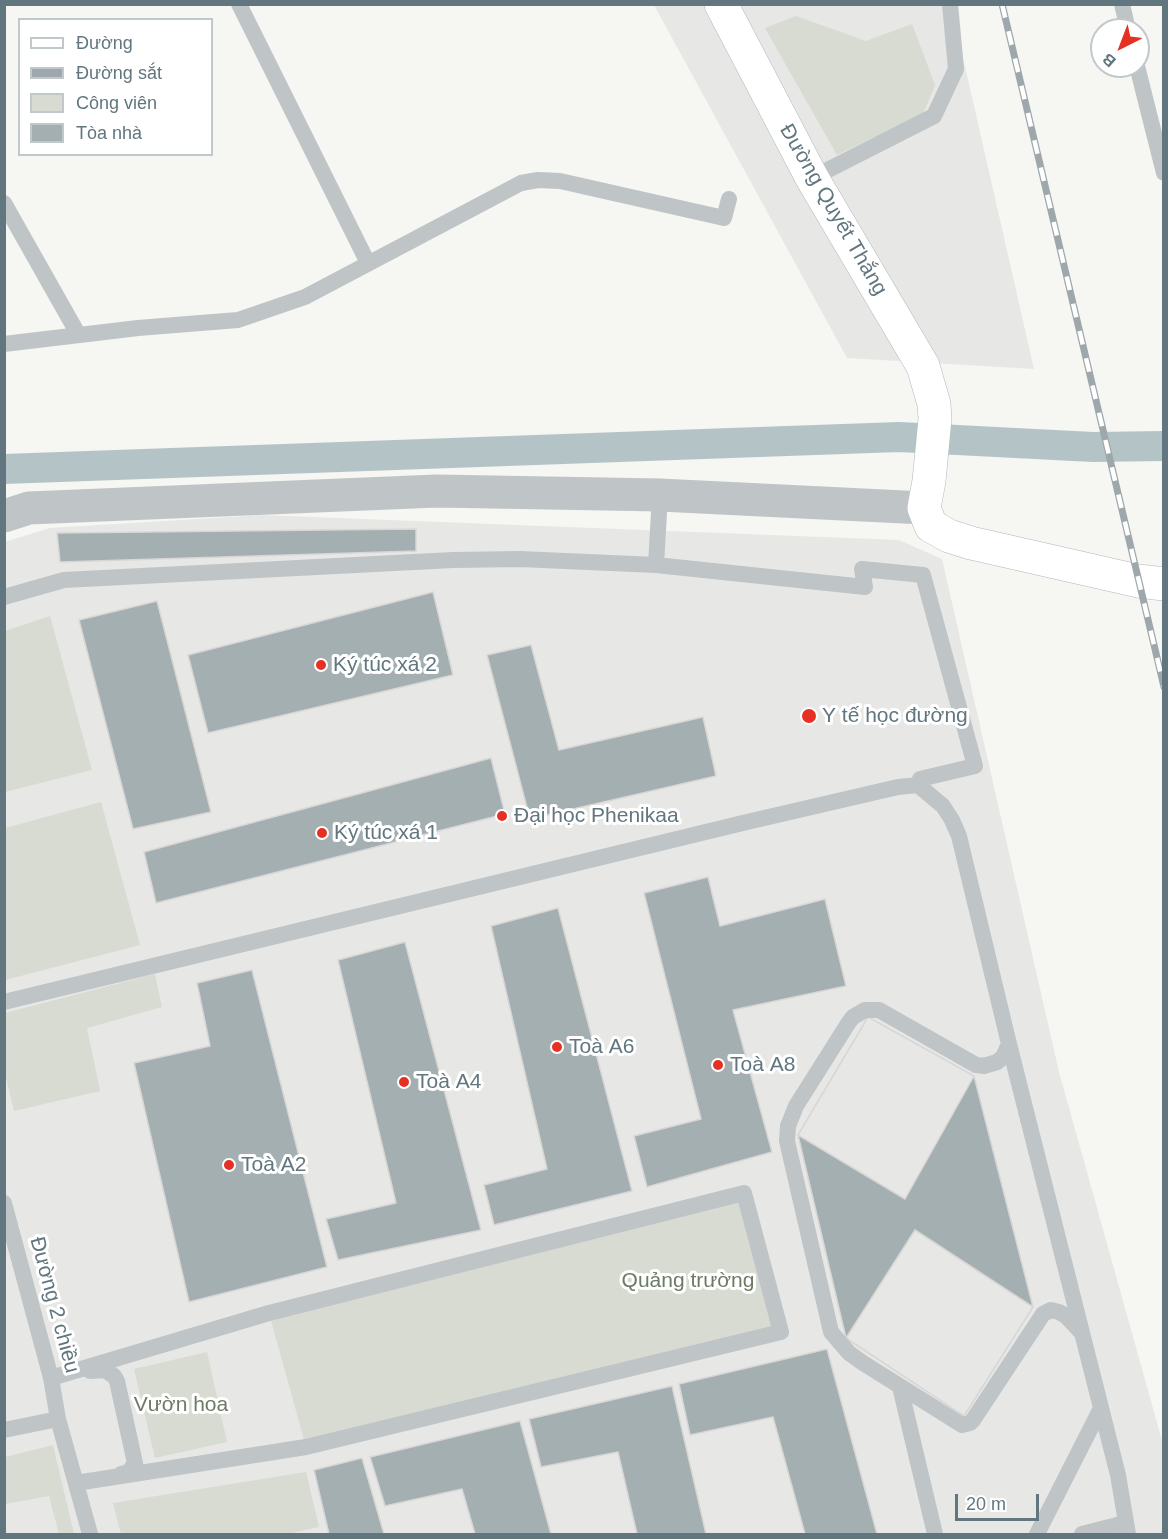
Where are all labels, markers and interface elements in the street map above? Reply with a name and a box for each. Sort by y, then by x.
legend [18,18,213,156]
north arrow [1090,18,1150,78]
text: Đường [76,33,133,53]
text: B [1099,50,1119,70]
text: Đường sắt [76,63,162,83]
text: Công viên [76,93,157,113]
street label: Đường Quyết Thắng [774,120,892,300]
text: Tòa nhà [76,123,142,143]
place label: Ký túc xá 2 [333,652,437,678]
marker: Ký túc xá 2 [314,658,328,672]
place label: Y tế học đường [822,703,968,729]
marker: Y tế học đường [800,707,818,725]
place label: Đại học Phenikaa [514,803,679,829]
marker: Đại học Phenikaa [495,809,509,823]
place label: Ký túc xá 1 [334,820,438,846]
marker: Ký túc xá 1 [315,826,329,840]
place label: Toà A6 [569,1034,634,1060]
marker: Toà A6 [550,1040,564,1054]
place label: Toà A8 [730,1052,795,1078]
marker: Toà A8 [711,1058,725,1072]
place label: Toà A4 [416,1069,481,1095]
marker: Toà A4 [397,1075,411,1089]
place label: Toà A2 [241,1152,306,1178]
marker: Toà A2 [222,1158,236,1172]
street label: Đường 2 chiều [24,1234,84,1376]
park label: Quảng trường [622,1268,754,1294]
park label: Vườn hoa [134,1392,228,1418]
scale bar [958,1482,1042,1520]
text: 20 m [966,1494,1006,1514]

